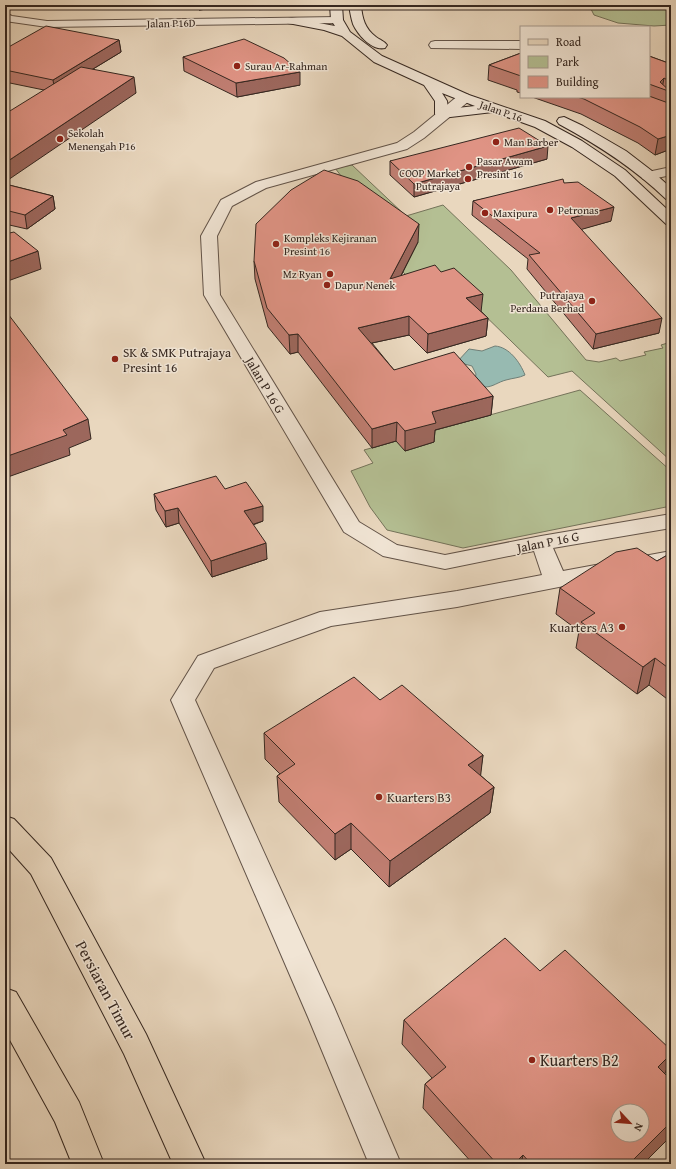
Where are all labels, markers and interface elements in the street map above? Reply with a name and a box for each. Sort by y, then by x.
street label: Jalan P16D [144,15,196,31]
legend [520,26,650,98]
text: Road [556,33,582,50]
text: Park [556,53,580,70]
place label: Surau Ar-Rahman [245,58,328,74]
marker: Surau Ar-Rahman [232,61,242,71]
text: Building [556,73,599,90]
street label: Jalan P 16 [475,96,525,126]
place label: Sekolah Menengah P16 [68,125,135,154]
marker: Sekolah Menengah P16 [55,134,65,144]
place label: Man Barber [504,134,559,150]
marker: Man Barber [491,137,501,147]
place label: Pasar Awam Presint 16 [477,153,533,182]
marker: Pasar Awam Presint 16 [464,162,474,172]
place label: COOP Market Putrajaya [399,165,461,194]
marker: COOP Market Putrajaya [463,174,473,184]
place label: Petronas [558,202,599,218]
place label: Maxipura [493,205,538,221]
marker: Petronas [545,205,555,215]
marker: Maxipura [480,208,490,218]
place label: Kompleks Kejiranan Presint 16 [284,230,377,259]
marker: Kompleks Kejiranan Presint 16 [271,239,281,249]
place label: Mz Ryan [283,266,323,282]
marker: Mz Ryan [325,269,335,279]
place label: Dapur Nenek [335,277,395,293]
marker: Dapur Nenek [322,280,332,290]
place label: Putrajaya Perdana Berhad [510,287,585,316]
marker: Putrajaya Perdana Berhad [587,296,597,306]
place label: SK & SMK Putrajaya Presint 16 [123,343,232,377]
street label: Jalan P 16 G [240,351,290,417]
marker: SK & SMK Putrajaya Presint 16 [110,354,120,364]
street label: Jalan P 16 G [513,527,581,558]
place label: Kuarters A3 [550,618,614,637]
marker: Kuarters A3 [617,622,627,632]
place label: Kuarters B3 [387,788,451,807]
marker: Kuarters B3 [374,792,384,802]
street label: Persiaran Timur [70,936,142,1044]
place label: Kuarters B2 [540,1048,619,1072]
marker: Kuarters B2 [527,1055,537,1065]
north arrow [610,1103,650,1143]
text: N [630,1121,648,1135]

